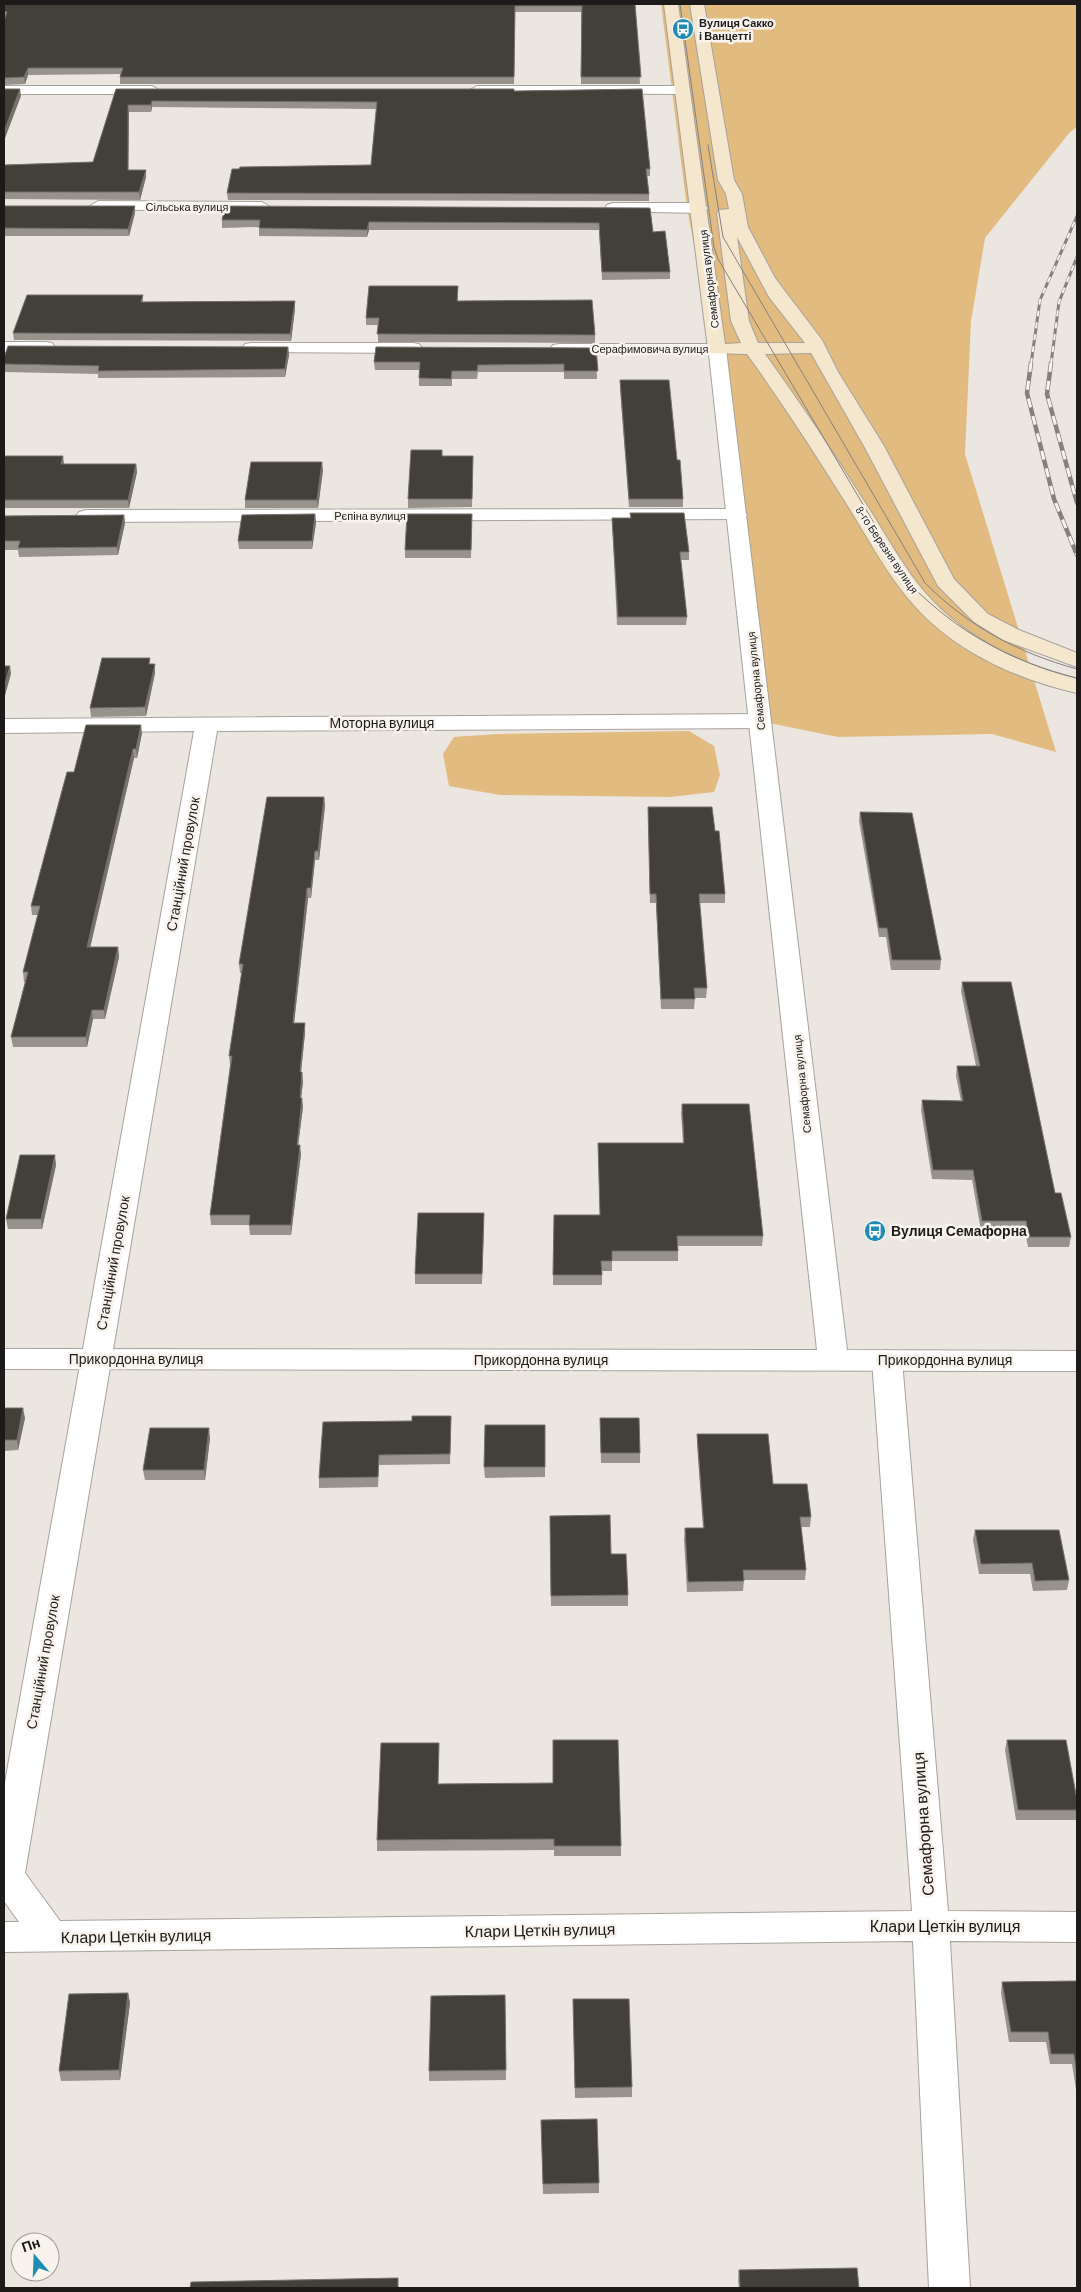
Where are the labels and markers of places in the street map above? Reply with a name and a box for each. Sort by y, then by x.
place label: Вулиця Сакко і Ванцетті [699,16,774,42]
bus stop icon: Вулиця Сакко і Ванцетті [671,17,695,41]
bus stop icon: Вулиця Семафорна [863,1219,887,1243]
place label: Вулиця Семафорна [891,1222,1027,1239]

